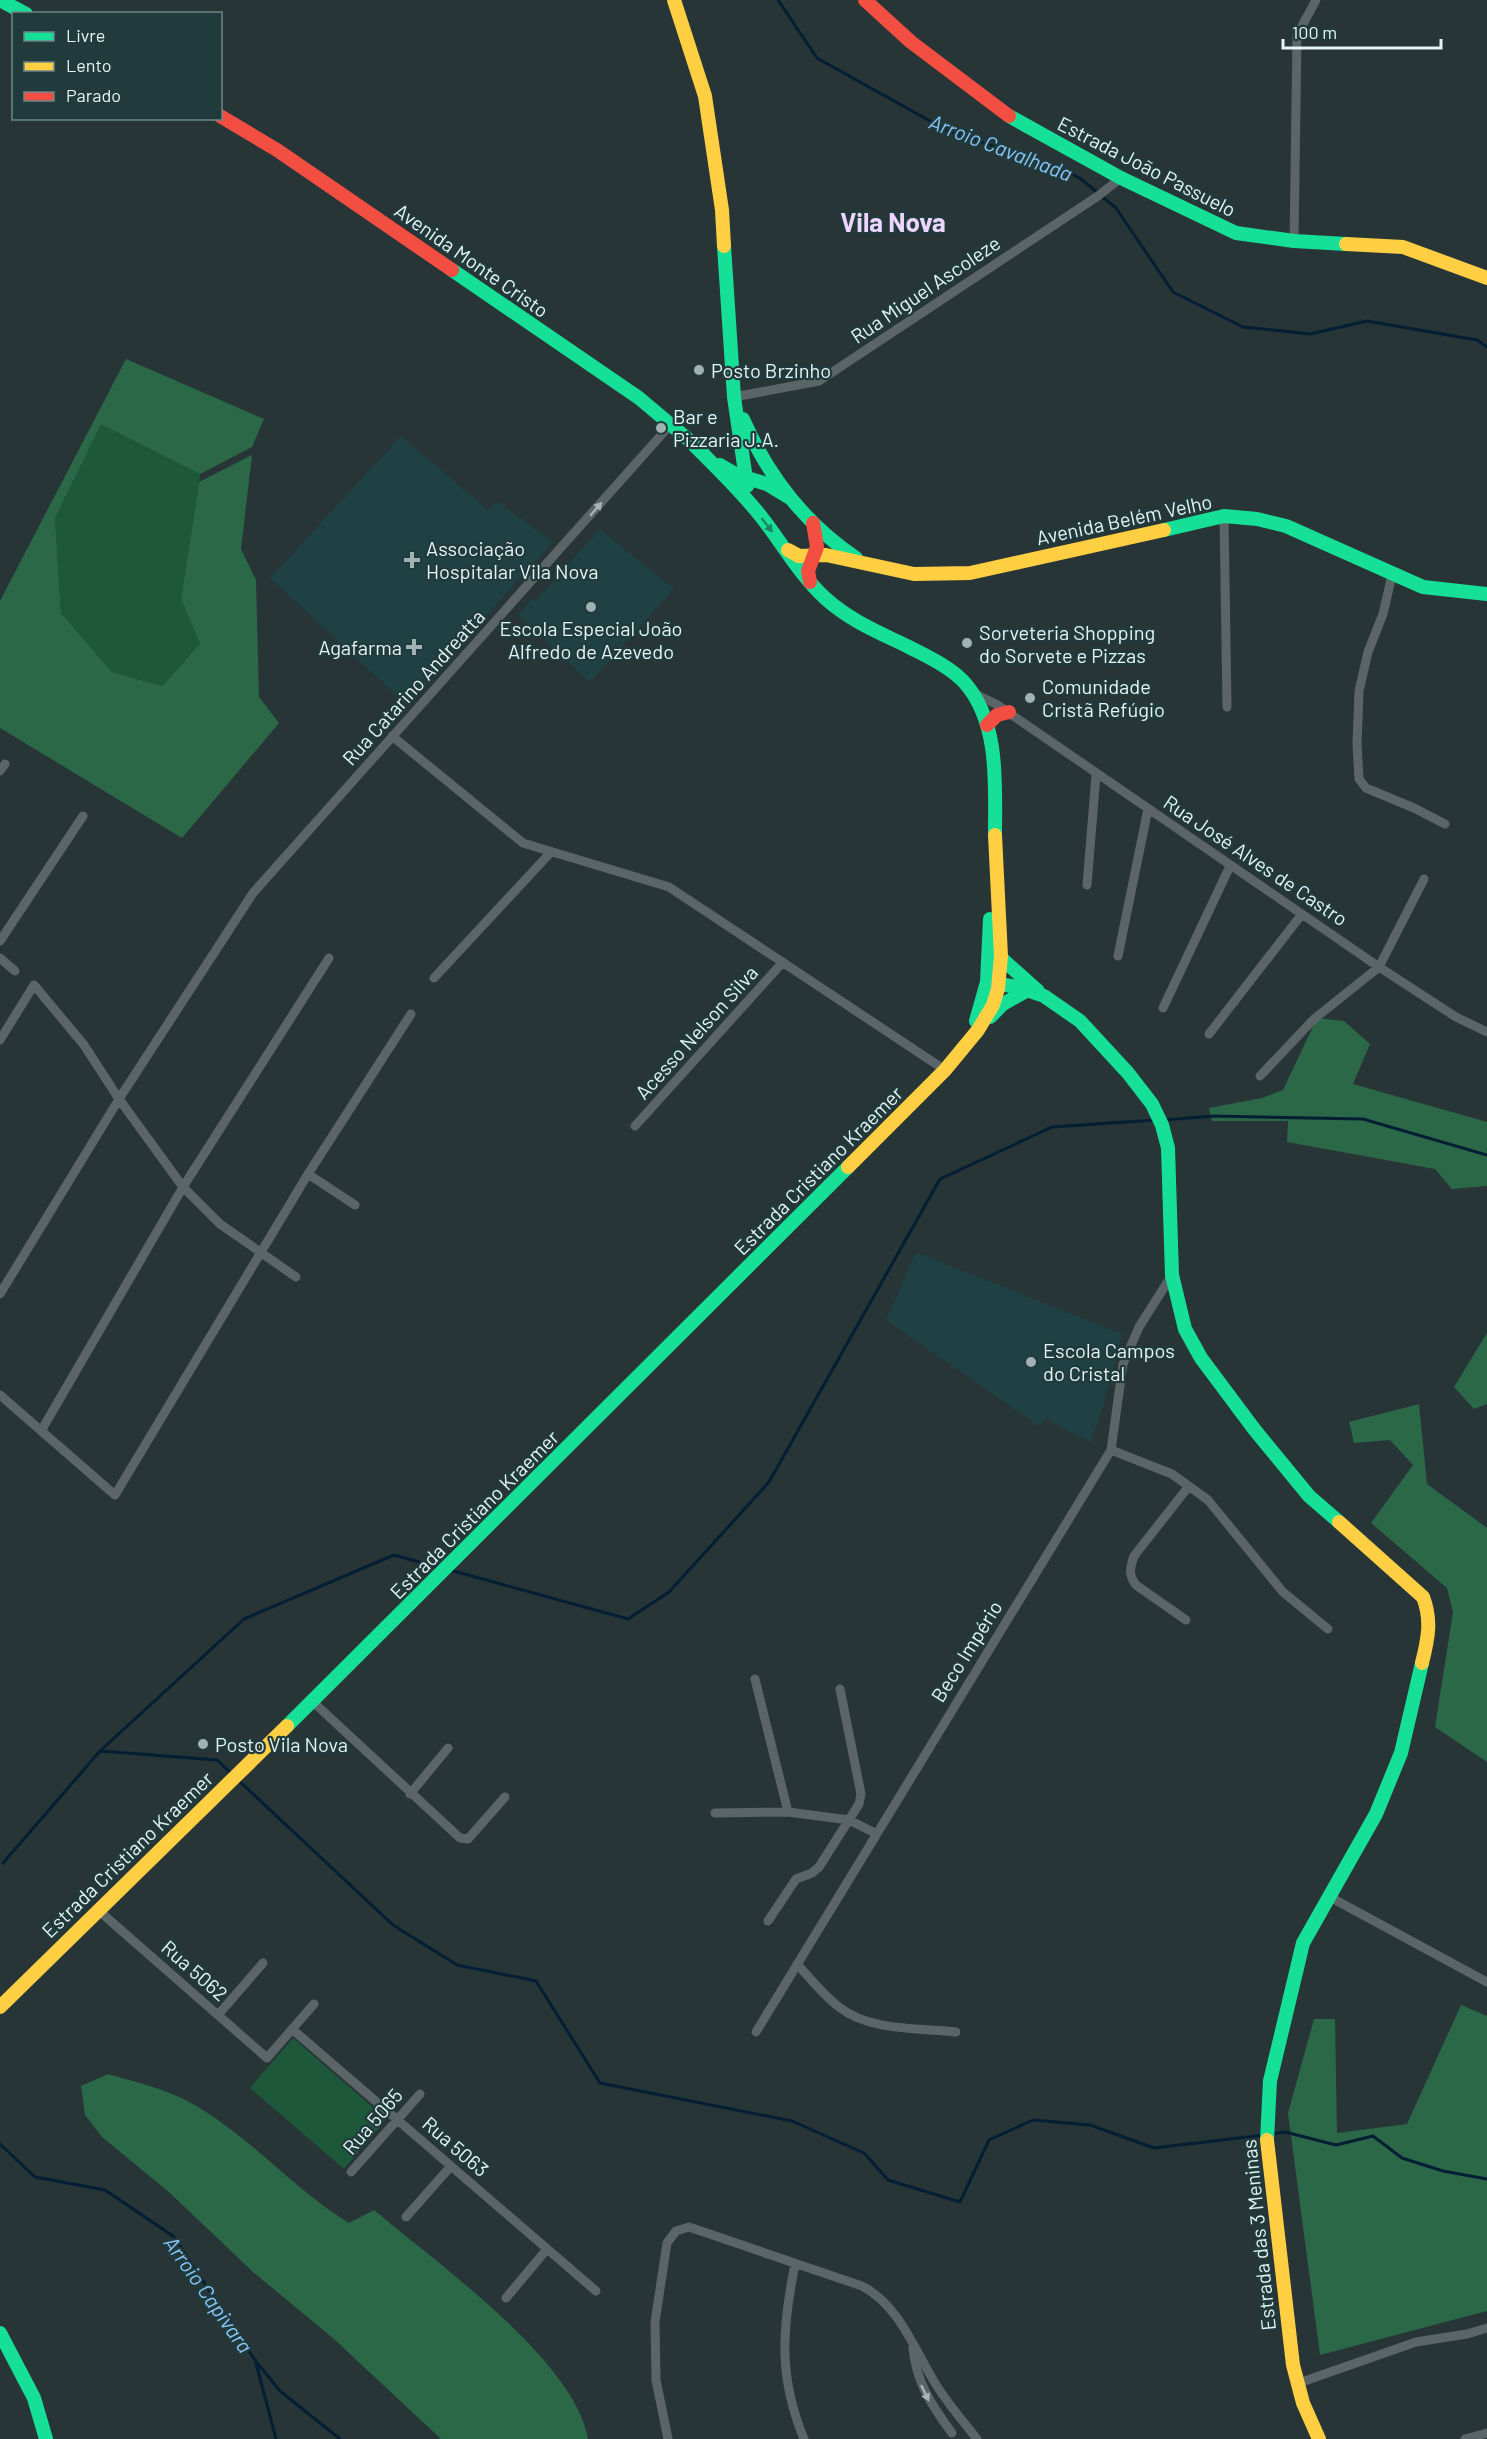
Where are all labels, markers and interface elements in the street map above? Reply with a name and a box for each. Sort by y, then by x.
legend [12,12,222,120]
scale bar [1283,12,1440,50]
text: 100 m [1292,21,1337,43]
text: Livre [66,24,105,46]
text: Lento [66,54,112,76]
text: Parado [66,84,121,106]
water label: Arroio Cavalhada [926,108,1076,186]
street label: Estrada João Passuelo [1054,111,1240,221]
street label: Avenida Monte Cristo [391,198,553,322]
district label: Vila Nova [840,206,946,237]
street label: Rua Miguel Ascoleze [846,230,1004,348]
place label: Posto Brzinho [711,358,831,382]
marker: Posto Brzinho [692,363,706,377]
place label: Bar e Pizzaria J.A. [673,404,779,451]
marker: Bar e Pizzaria J.A. [654,421,668,435]
street label: Avenida Belém Velho [1034,489,1214,549]
one-way arrow [589,502,602,517]
one-way arrow [761,517,773,532]
place label: Associação Hospitalar Vila Nova [426,536,599,583]
marker: Associação Hospitalar Vila Nova [403,551,421,569]
marker: Escola Especial João Alfredo de Azevedo [584,600,598,614]
street label: Rua Catarino Andreatta [337,604,489,770]
place label: Escola Especial João Alfredo de Azevedo [500,616,682,663]
place label: Sorveteria Shopping do Sorvete e Pizzas [979,620,1155,667]
place label: Agafarma [318,635,402,659]
marker: Sorveteria Shopping do Sorvete e Pizzas [960,636,974,650]
marker: Agafarma [407,640,421,654]
place label: Comunidade Cristã Refúgio [1042,674,1165,721]
marker: Comunidade Cristã Refúgio [1023,691,1037,705]
street label: Rua José Alves de Castro [1159,789,1353,931]
street label: Acesso Nelson Silva [630,960,762,1104]
street label: Estrada Cristiano Kraemer [729,1081,907,1259]
place label: Escola Campos do Cristal [1043,1338,1175,1385]
marker: Escola Campos do Cristal [1024,1355,1038,1369]
street label: Estrada Cristiano Kraemer [385,1425,563,1603]
street label: Beco Império [925,1596,1007,1706]
place label: Posto Vila Nova [215,1732,348,1756]
marker: Posto Vila Nova [196,1737,210,1751]
street label: Estrada Cristiano Kraemer [36,1766,218,1942]
street label: Rua 5062 [157,1935,233,2005]
street label: Rua 5065 [337,2083,407,2159]
street label: Rua 5063 [418,2111,494,2181]
street label: Estrada das 3 Meninas [1236,2138,1280,2332]
water label: Arroio Capivara [159,2231,259,2357]
one-way arrow [920,2384,930,2401]

